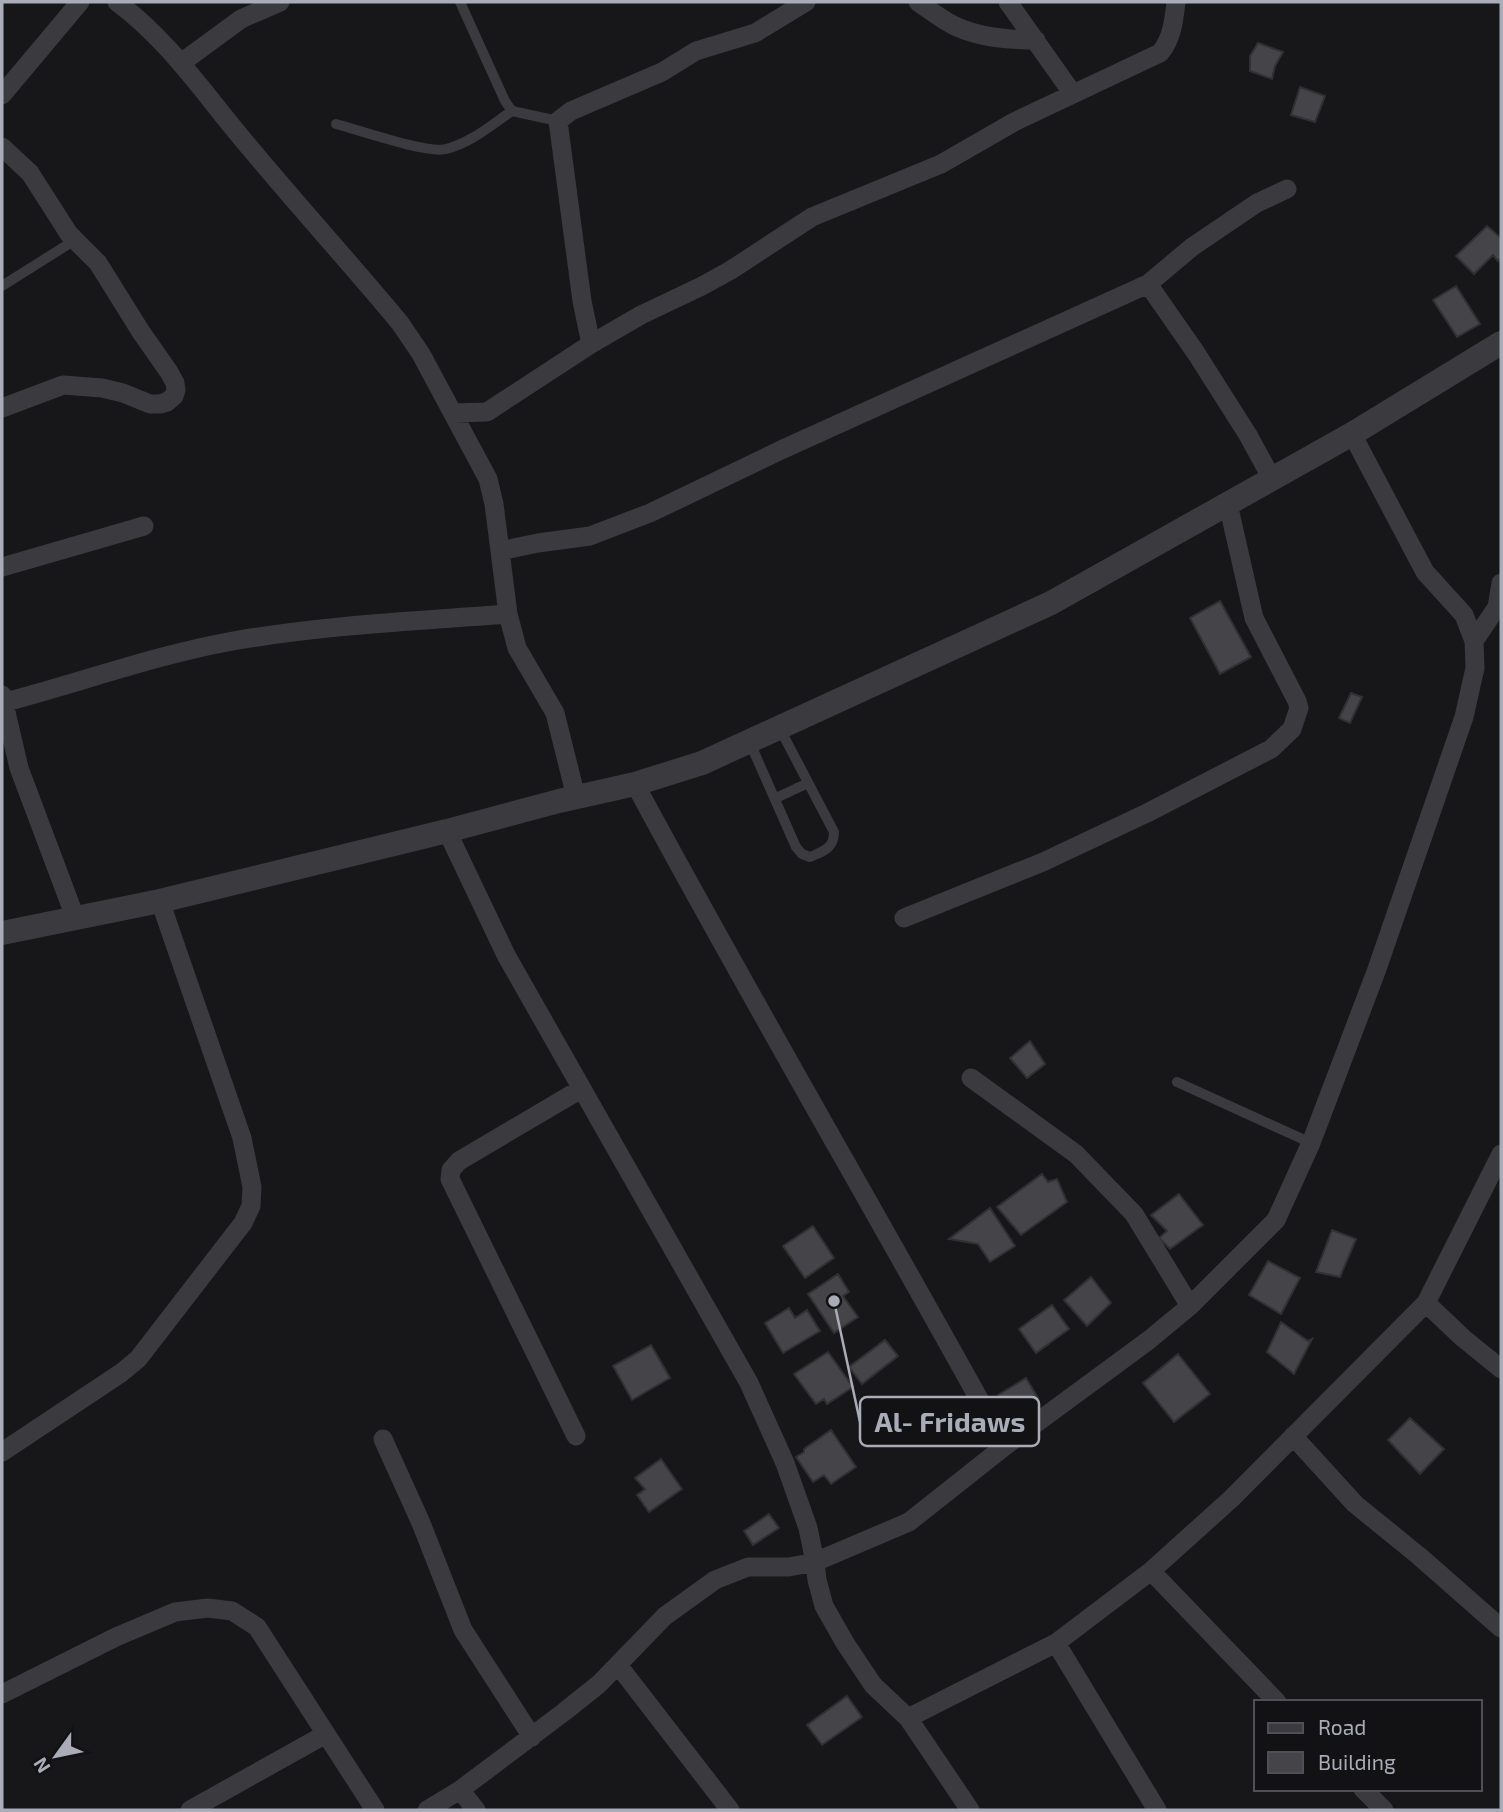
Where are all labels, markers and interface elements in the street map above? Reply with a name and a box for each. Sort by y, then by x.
callout: Al- Fridaws [860,1397,1039,1446]
text: Al- Fridaws [875,1404,1025,1438]
legend [1254,1700,1482,1791]
text: Road [1318,1714,1366,1739]
north arrow [21,1721,91,1791]
text: Building [1318,1749,1396,1774]
text: N [28,1754,55,1778]

